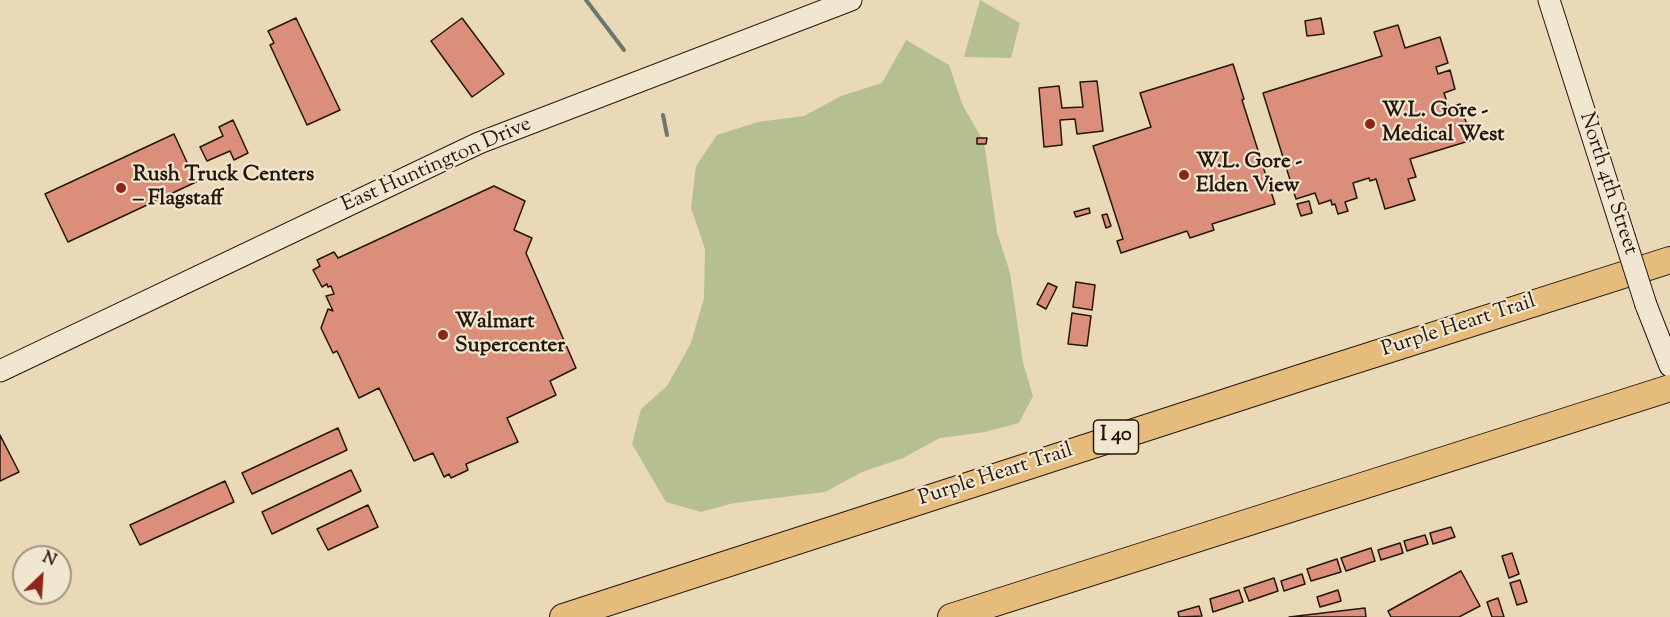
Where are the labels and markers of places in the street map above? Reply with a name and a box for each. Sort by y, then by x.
place label: W.L. Gore - Medical West [1382,99,1504,149]
marker: W.L. Gore - Medical West [1363,117,1377,131]
place label: W.L. Gore - Elden View [1196,150,1302,200]
place label: Rush Truck Centers – Flagstaff [133,163,314,213]
marker: W.L. Gore - Elden View [1177,168,1191,182]
marker: Rush Truck Centers – Flagstaff [114,181,128,195]
place label: Walmart Supercenter [455,310,565,360]
marker: Walmart Supercenter [436,328,450,342]

